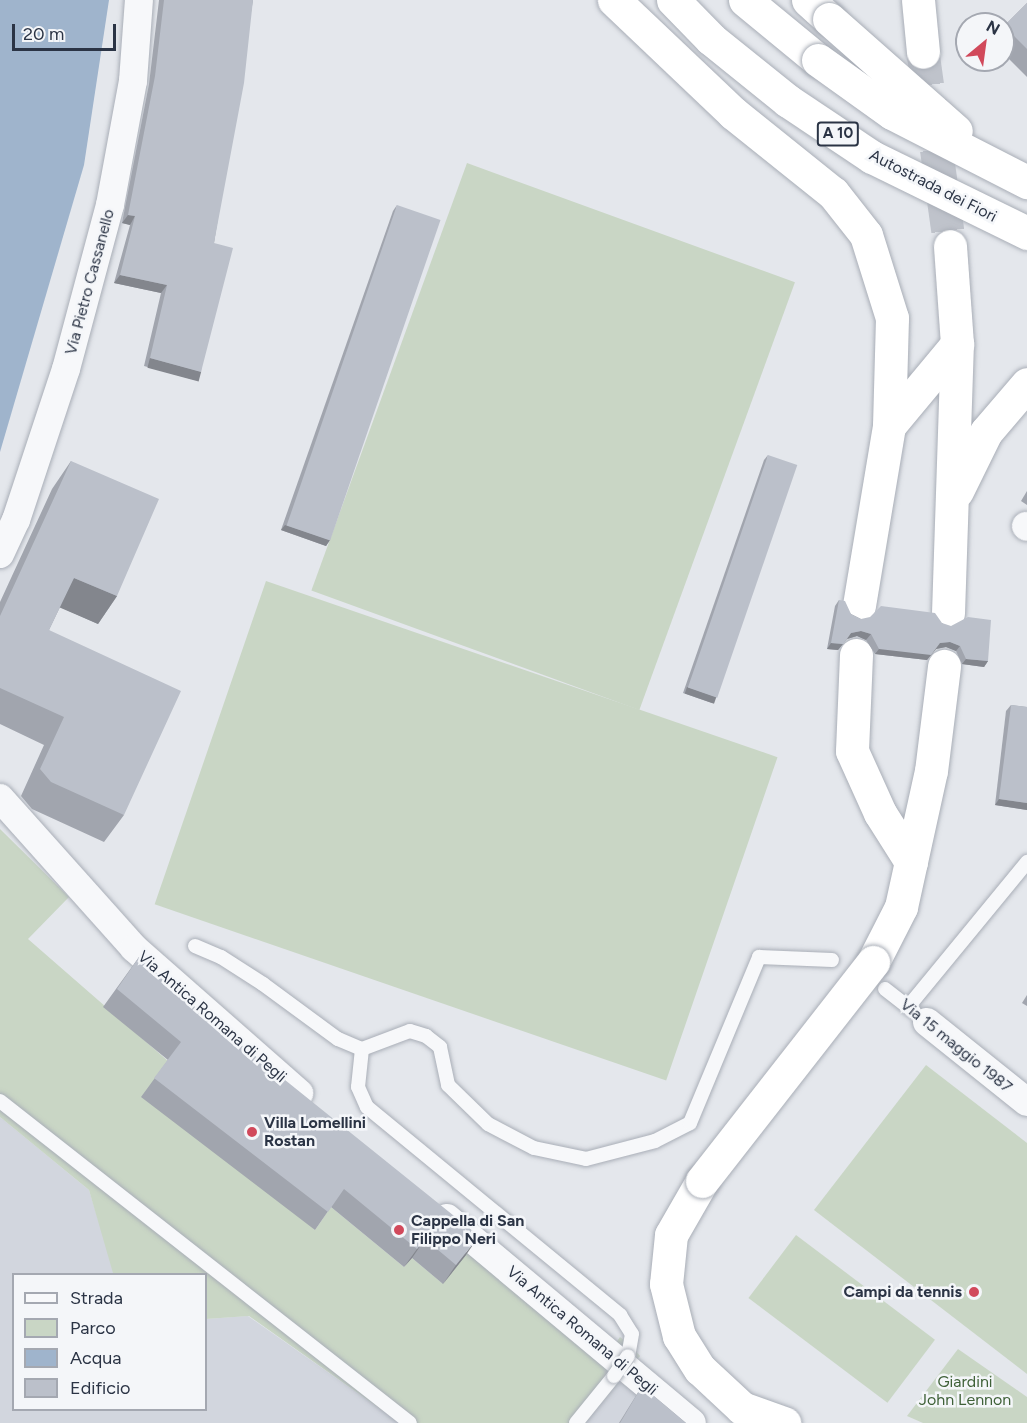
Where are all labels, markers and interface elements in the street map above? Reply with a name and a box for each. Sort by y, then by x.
scale bar [15,12,118,50]
north arrow [955,12,1015,72]
text: N [983,16,1003,39]
text: 20 m [23,23,64,45]
road number: A 10 [816,122,860,146]
street label: Autostrada dei Fiori [866,146,1000,226]
street label: Via Pietro Cassanello [61,207,119,357]
street label: Via Antica Romana di Pegli [134,947,290,1087]
street label: Via 15 maggio 1987 [896,995,1016,1097]
place label: Villa Lomellini Rostan [264,1113,366,1151]
marker: Villa Lomellini Rostan [245,1125,259,1139]
place label: Cappella di San Filippo Neri [411,1211,524,1249]
marker: Cappella di San Filippo Neri [392,1223,406,1237]
street label: Via Antica Romana di Pegli [503,1262,661,1400]
legend [12,1273,207,1411]
place label: Campi da tennis [843,1282,962,1302]
marker: Campi da tennis [967,1285,981,1299]
text: Strada [70,1287,123,1309]
text: Parco [70,1317,116,1339]
text: Acqua [70,1347,121,1369]
park label: Giardini John Lennon [919,1372,1011,1410]
text: Edificio [70,1377,131,1399]

